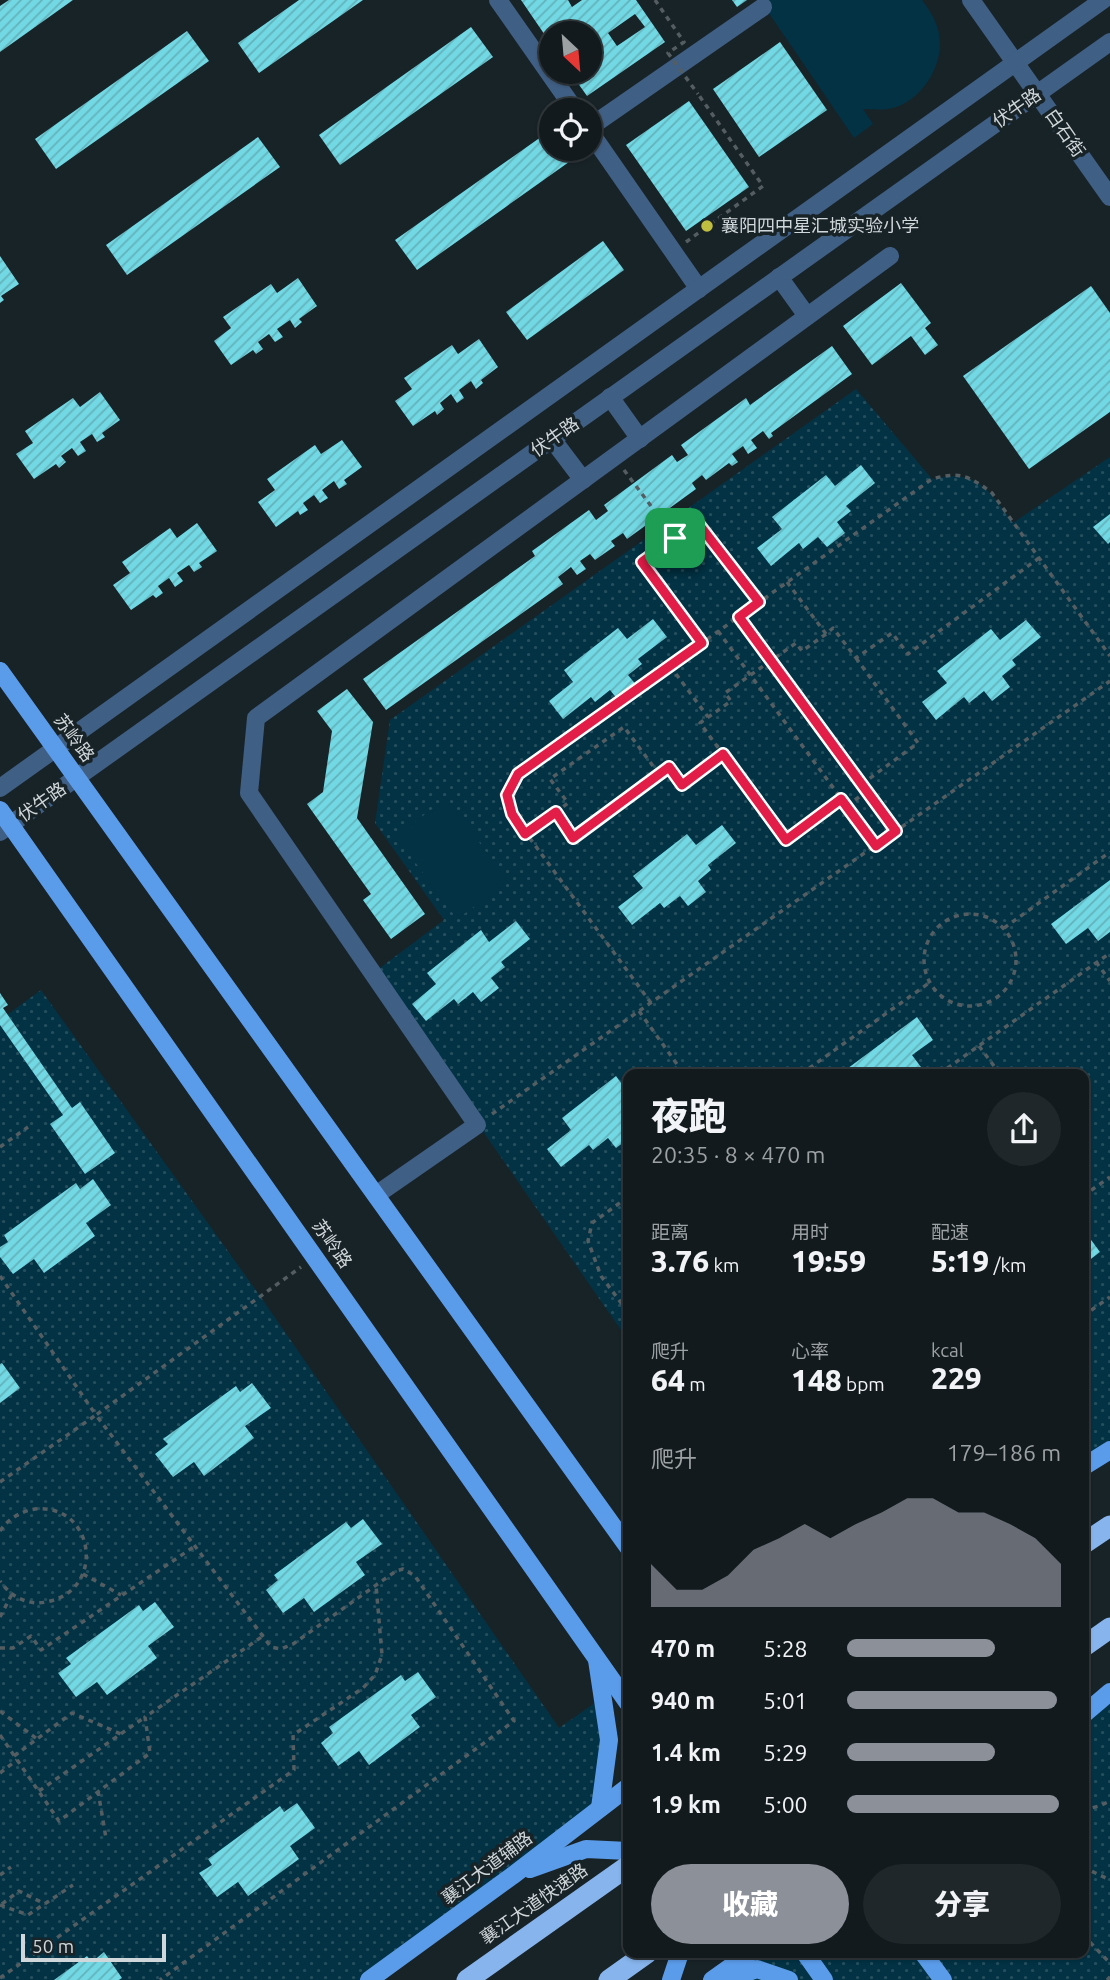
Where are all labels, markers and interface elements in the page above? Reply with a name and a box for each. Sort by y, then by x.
north arrow [539,21,602,84]
map controls [539,21,602,161]
street label: 伏牛路 [989,84,1044,131]
button: locate [539,98,602,161]
street label: 白石街 [1042,105,1089,160]
place label: 襄阳四中星汇城实验小学 [721,215,919,235]
marker: 襄阳四中星汇城实验小学 [699,218,715,234]
street label: 伏牛路 [527,413,582,460]
pin [645,508,705,568]
icon: arrive [656,519,694,557]
street label: 苏岭路 [51,710,99,765]
street label: 伏牛路 [14,778,69,825]
button: share [987,1092,1061,1166]
text: 夜跑 [651,1095,727,1137]
text: 20:35 · 8 × 470 m [651,1142,825,1167]
street label: 苏岭路 [309,1216,356,1271]
text: 距离 [651,1221,689,1243]
text: 用时 [791,1221,829,1243]
text: 配速 [931,1221,969,1243]
text: 3.76 [651,1244,709,1278]
text: 19:59 [791,1244,866,1278]
text: 5:19 [931,1244,989,1278]
text: km [709,1254,739,1276]
text: /km [989,1254,1027,1276]
text: kcal [931,1339,964,1361]
text: 爬升 [651,1340,689,1362]
text: 心率 [791,1340,829,1362]
text: 229 [931,1361,982,1395]
text: 64 [651,1363,685,1397]
text: 148 [791,1363,842,1397]
text: m [685,1373,706,1395]
text: bpm [842,1373,885,1395]
text: 179–186 m [947,1440,1061,1465]
text: 爬升 [651,1446,697,1471]
text: 470 m [651,1636,715,1661]
text: 5:28 [763,1636,808,1661]
text: 940 m [651,1688,715,1713]
text: 5:01 [763,1688,808,1713]
text: 1.4 km [651,1740,721,1765]
text: 5:29 [763,1740,808,1765]
text: 1.9 km [651,1792,721,1817]
text: 5:00 [763,1792,808,1817]
street label: 襄江大道辅路 [437,1827,536,1908]
street label: 襄江大道快速路 [476,1859,591,1948]
button: 收藏 [651,1864,849,1944]
button: 分享 [863,1864,1061,1944]
scale bar [21,1931,166,1963]
text: 50 m [32,1935,74,1957]

